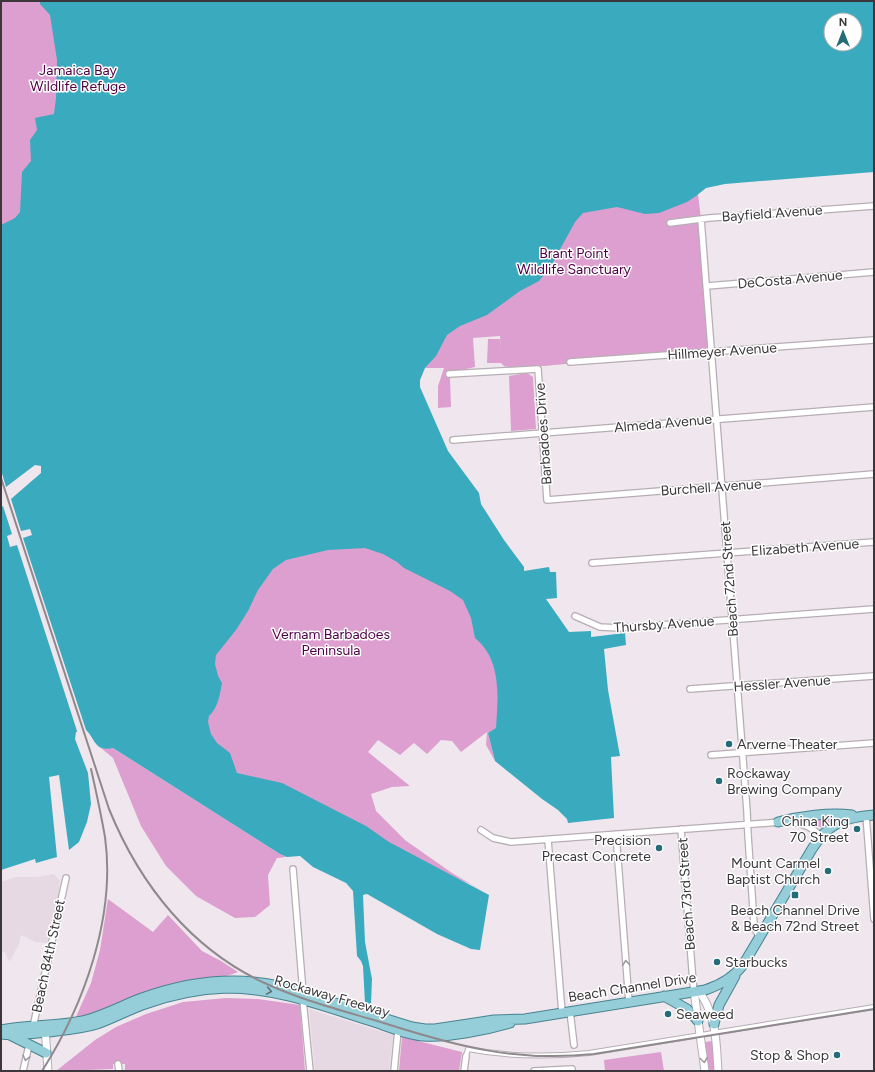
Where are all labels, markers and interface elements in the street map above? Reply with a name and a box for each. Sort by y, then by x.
north arrow [823,12,863,52]
text: N [839,16,847,29]
park label: Jamaica Bay Wildlife Refuge [30,62,126,95]
street label: Bayfield Avenue [721,201,823,226]
park label: Brant Point Wildlife Sanctuary [517,245,632,278]
street label: DeCosta Avenue [737,266,844,293]
street label: Hillmeyer Avenue [667,339,778,364]
street label: Barbadoes Drive [531,382,556,485]
street label: Almeda Avenue [613,411,713,436]
street label: Burchell Avenue [660,475,762,500]
street label: Beach 72nd Street [717,520,742,638]
street label: Elizabeth Avenue [750,535,860,560]
street label: Thursby Avenue [613,612,715,636]
park label: Vernam Barbadoes Peninsula [272,626,390,659]
street label: Hessler Avenue [733,672,832,695]
place label: Arverne Theater [737,736,838,753]
marker: Arverne Theater [724,739,734,749]
place label: Rockaway Brewing Company [727,765,843,798]
marker: Rockaway Brewing Company [714,776,724,786]
place label: China King 70 Street [782,813,849,846]
marker: China King 70 Street [852,824,862,834]
place label: Precision Precast Concrete [542,832,651,865]
street label: Beach 73rd Street [674,837,699,951]
marker: Precision Precast Concrete [654,843,664,853]
place label: Mount Carmel Baptist Church [726,855,820,888]
marker: Mount Carmel Baptist Church [823,866,833,876]
marker: Beach Channel Drive & Beach 72nd Street [790,890,800,900]
street label: Beach 84th Street [28,898,69,1014]
place label: Beach Channel Drive & Beach 72nd Street [730,902,860,935]
place label: Starbucks [725,954,788,971]
marker: Starbucks [712,957,722,967]
one-way arrow [622,960,631,966]
street label: Beach Channel Drive [567,969,698,1006]
street label: Rockaway Freeway [272,972,392,1021]
one-way arrow [266,987,272,995]
place label: Seaweed [676,1006,734,1023]
marker: Seaweed [663,1009,673,1019]
place label: Stop & Shop [750,1047,829,1064]
marker: Stop & Shop [832,1050,842,1060]
one-way arrow [22,1055,30,1061]
one-way arrow [699,1057,708,1063]

